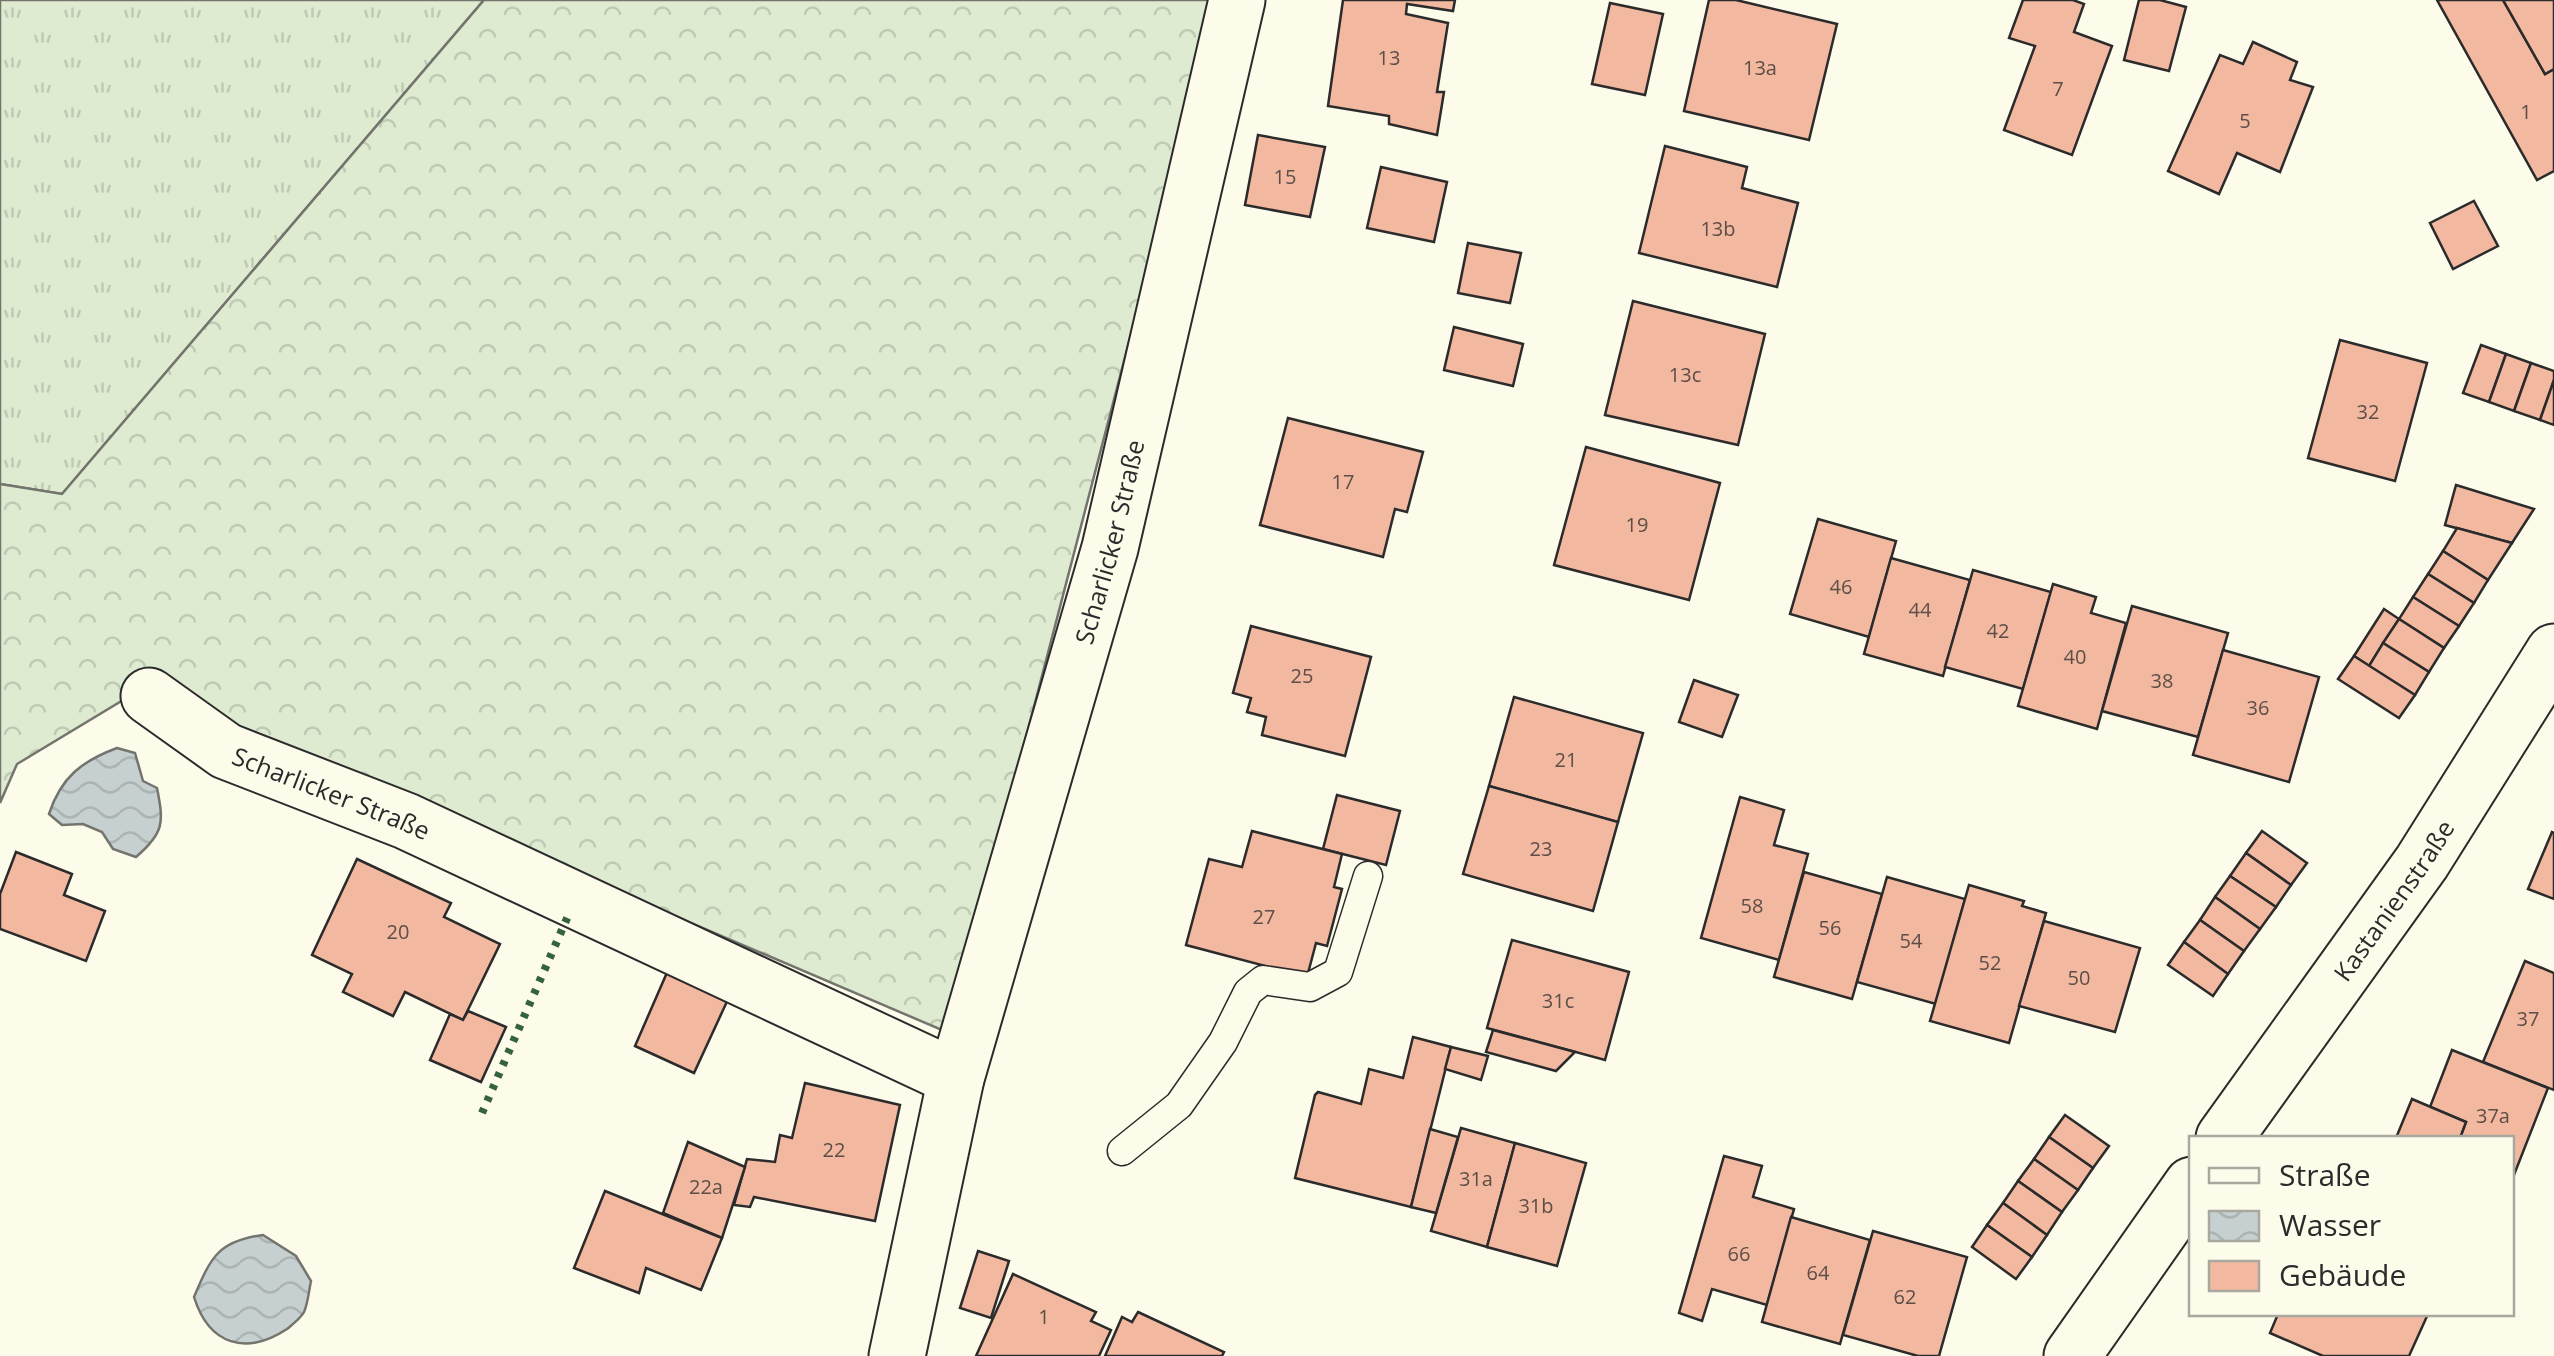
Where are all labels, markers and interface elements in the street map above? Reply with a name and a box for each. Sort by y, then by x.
house number: 13 [1378,44,1400,71]
house number: 13a [1743,54,1777,81]
house number: 7 [2052,75,2064,102]
house number: 1 [2520,98,2532,125]
house number: 5 [2239,107,2251,134]
house number: 15 [1274,163,1296,190]
house number: 13b [1700,215,1736,242]
house number: 13c [1669,361,1701,388]
house number: 32 [2357,398,2379,425]
street label: Scharlicker Straße [1066,436,1152,648]
house number: 17 [1332,468,1354,495]
house number: 19 [1626,511,1648,538]
house number: 46 [1830,573,1852,600]
house number: 44 [1909,596,1932,623]
house number: 42 [1987,617,2009,644]
house number: 40 [2064,643,2086,670]
house number: 25 [1291,662,1313,689]
house number: 38 [2151,667,2173,694]
house number: 36 [2247,694,2269,721]
street label: Scharlicker Straße [228,738,436,847]
house number: 21 [1555,746,1577,773]
street label: Kastanienstraße [2325,813,2461,988]
house number: 23 [1530,835,1552,862]
house number: 58 [1741,892,1763,919]
house number: 27 [1253,903,1275,930]
house number: 56 [1819,914,1841,941]
house number: 20 [387,918,409,945]
house number: 54 [1900,927,1923,954]
house number: 52 [1979,949,2001,976]
house number: 50 [2068,964,2090,991]
house number: 31c [1542,987,1574,1014]
house number: 37 [2517,1005,2539,1032]
house number: 37a [2476,1102,2510,1129]
house number: 22 [823,1136,845,1163]
legend [2189,1136,2514,1316]
text: Straße [2279,1154,2371,1195]
house number: 31a [1459,1165,1493,1192]
house number: 22a [689,1173,723,1200]
house number: 31b [1518,1192,1554,1219]
text: Wasser [2279,1204,2381,1245]
house number: 66 [1728,1240,1750,1267]
text: Gebäude [2279,1254,2406,1295]
house number: 64 [1807,1259,1830,1286]
house number: 62 [1894,1283,1916,1310]
house number: 1 [1038,1303,1050,1330]

